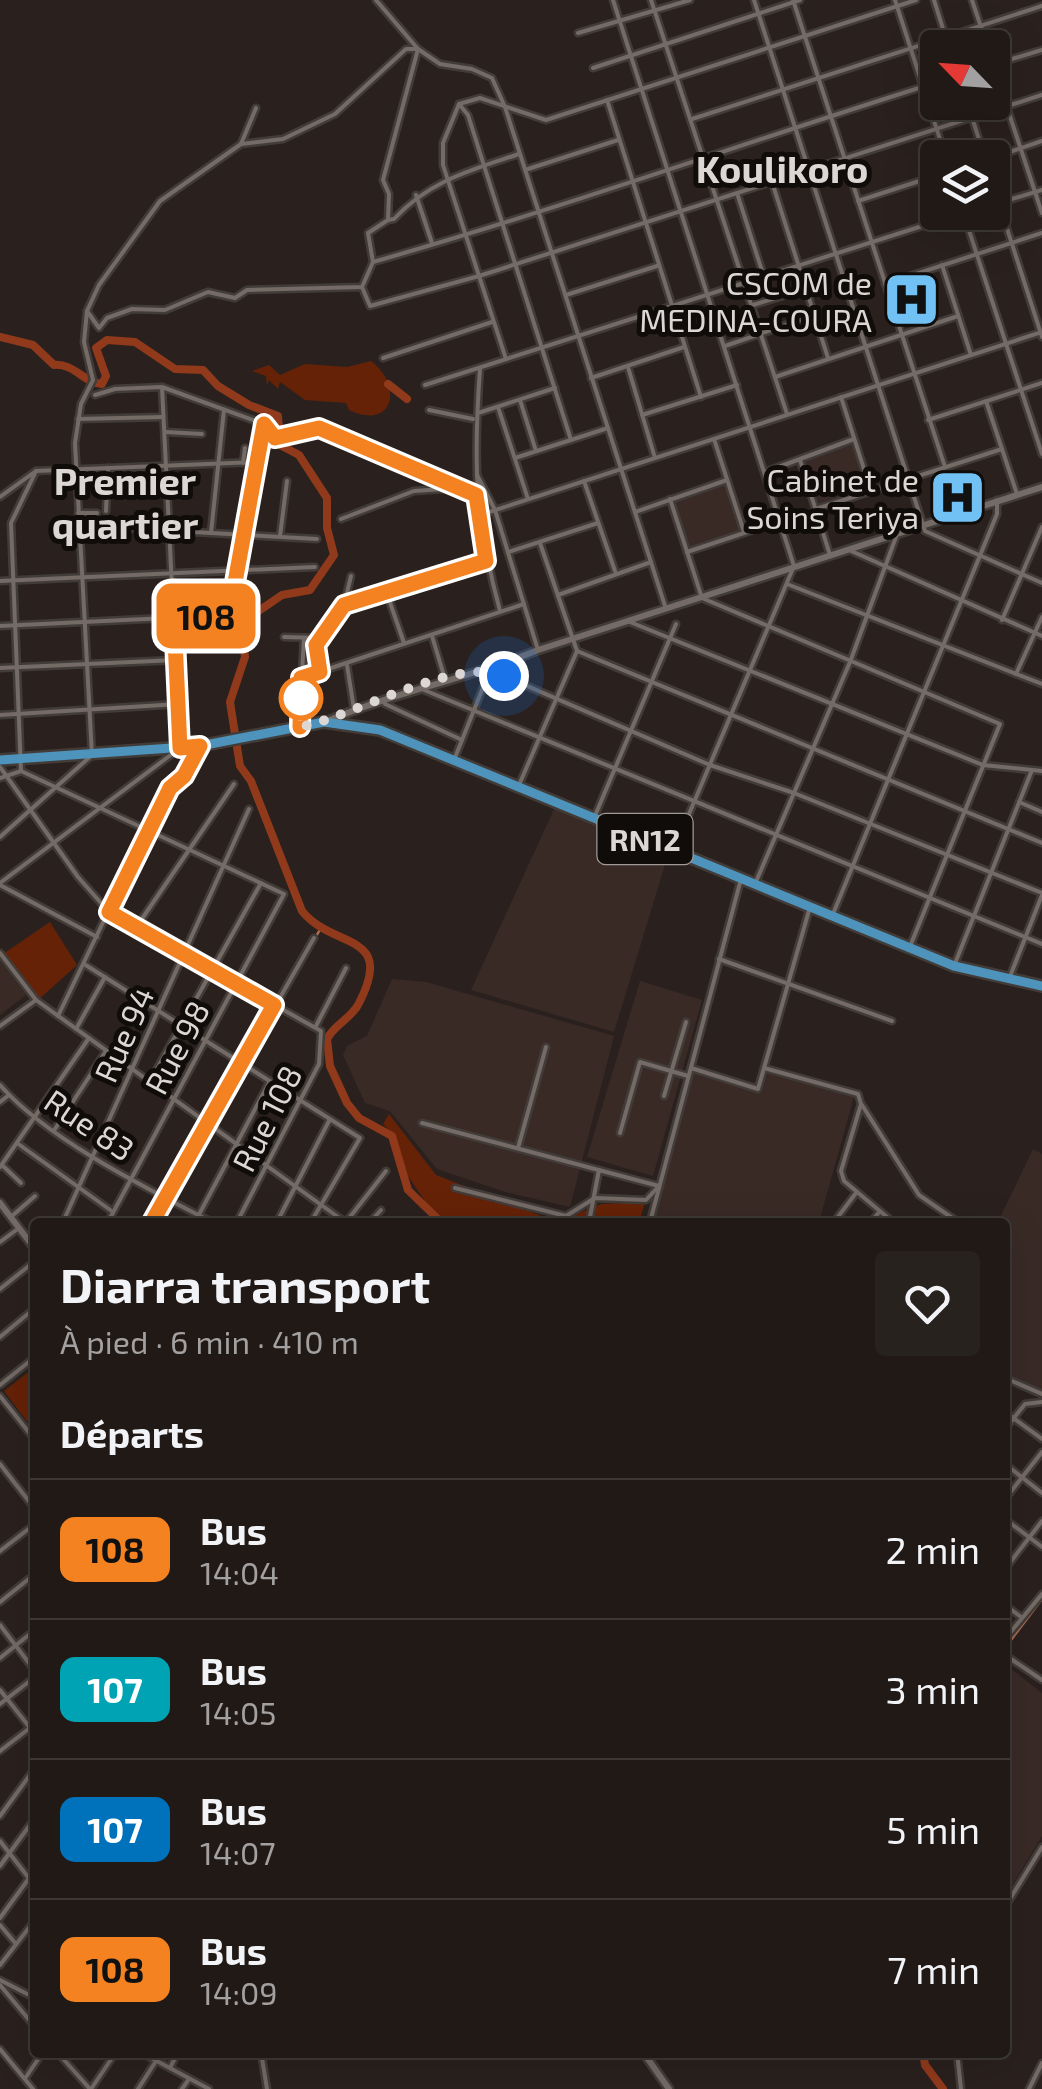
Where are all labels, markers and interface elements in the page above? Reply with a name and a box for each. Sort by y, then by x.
north arrow [920,30,1010,120]
map controls [920,30,1010,230]
button: layers [920,140,1010,230]
district label: Koulikoro [696,145,868,191]
place label: CSCOM de MEDINA-COURA [639,263,872,338]
hospital icon: CSCOM de MEDINA-COURA [881,270,941,330]
district label: Premier quartier [52,457,198,547]
place label: Cabinet de Soins Teriya [746,460,919,535]
hospital icon: Cabinet de Soins Teriya [928,467,988,527]
line badge: 108 [148,584,264,648]
text: 108 [176,595,236,637]
your location [479,651,529,701]
unlabelled marker [280,677,322,719]
road number: RN12 [598,814,692,864]
street label: Rue 94 [85,980,161,1088]
street label: Rue 98 [136,994,216,1100]
street label: Rue 108 [223,1059,309,1177]
street label: Rue 83 [38,1080,142,1168]
button: heart [875,1251,980,1356]
text: Diarra transport [60,1255,430,1313]
text: À pied · 6 min · 410 m [60,1322,359,1360]
text: Départs [60,1410,204,1456]
text: Bus [200,1507,267,1553]
text: 2 min [885,1526,980,1572]
text: 108 [85,1528,145,1570]
text: 14:04 [200,1553,279,1591]
text: Bus [200,1647,267,1693]
text: 3 min [886,1666,980,1712]
text: 107 [87,1668,143,1710]
text: 14:05 [200,1693,276,1731]
text: Bus [200,1787,267,1833]
text: 5 min [886,1806,980,1852]
text: 107 [87,1808,143,1850]
text: 14:07 [200,1833,276,1871]
text: Bus [200,1927,267,1973]
text: 7 min [887,1946,980,1992]
text: 108 [85,1948,145,1990]
text: 14:09 [200,1973,278,2011]

